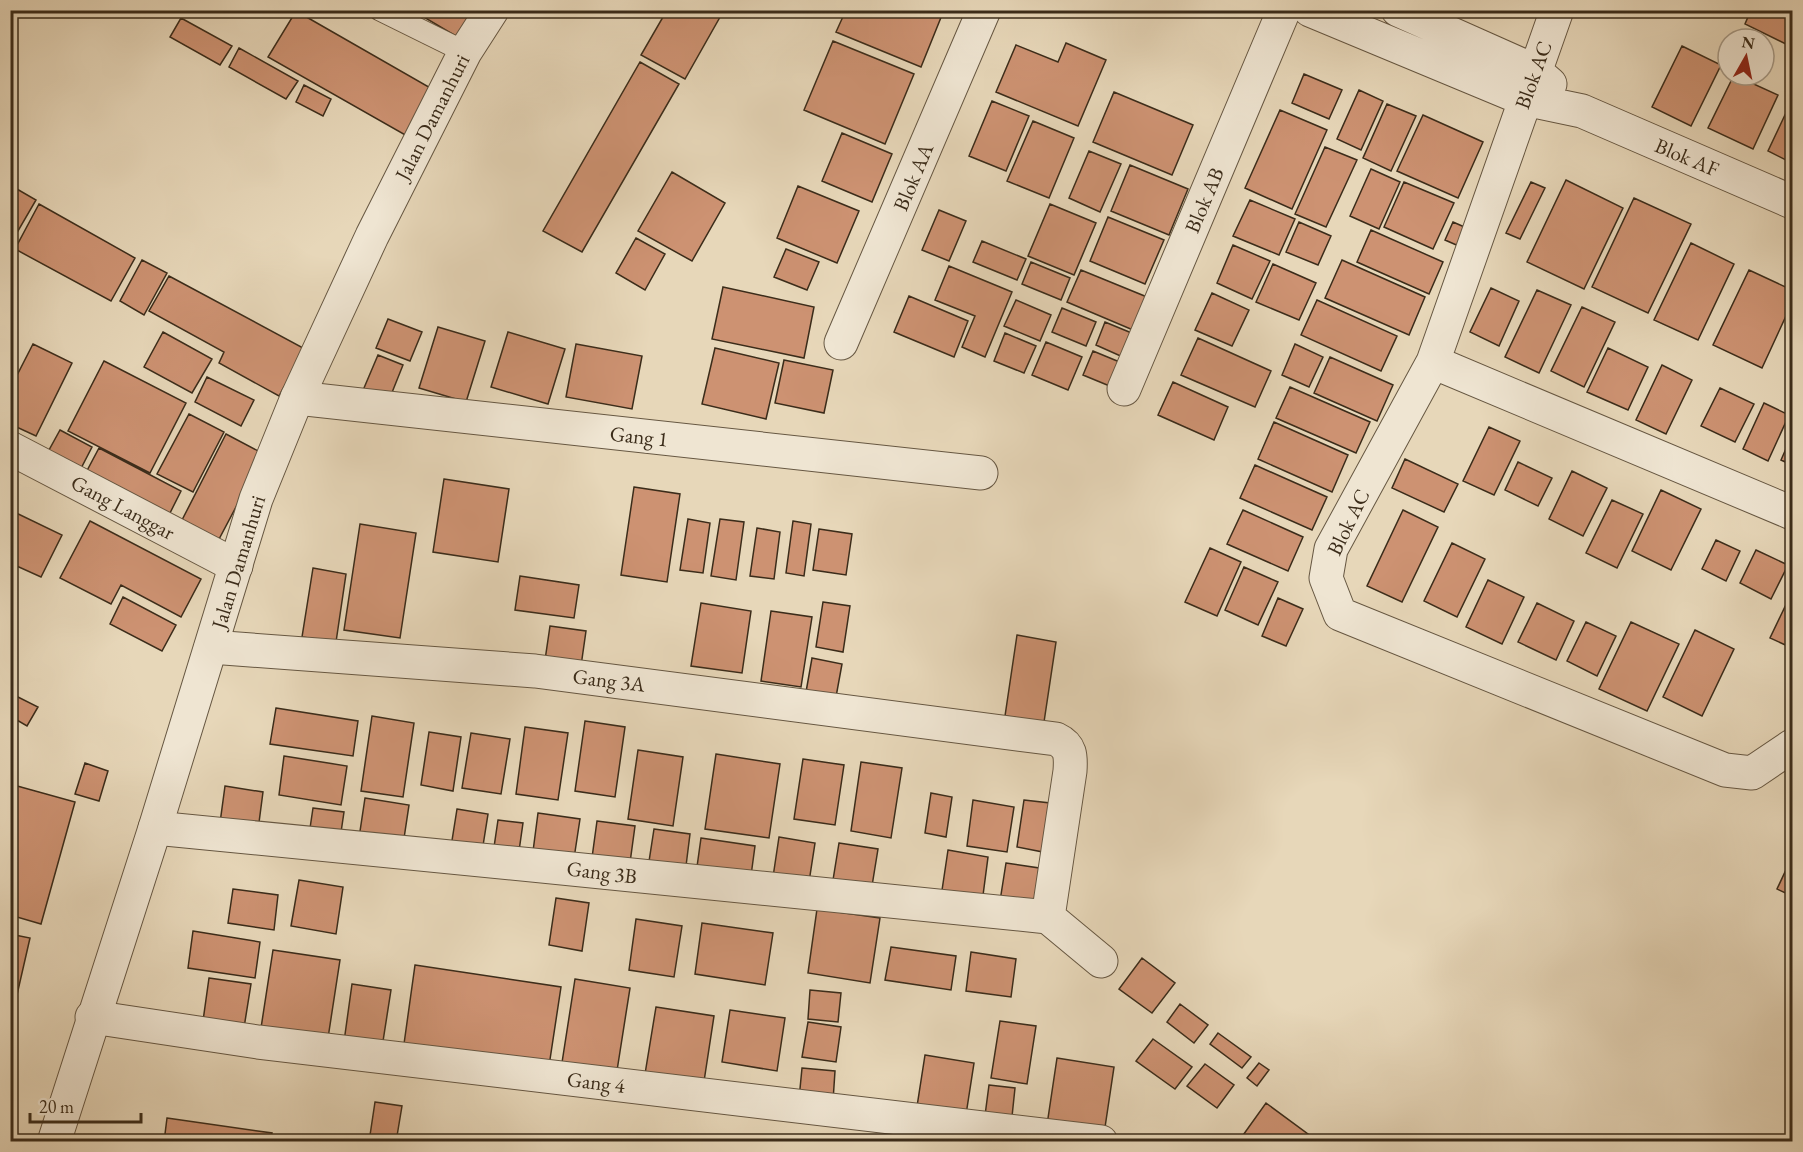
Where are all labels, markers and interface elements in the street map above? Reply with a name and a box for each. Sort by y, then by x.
north arrow [1716,27,1776,87]
text: N [1740,31,1756,54]
street label: Blok AC [1508,37,1558,113]
street label: Jalan Damanhuri [388,49,475,187]
street label: Blok AF [1651,132,1723,183]
street label: Blok AA [887,139,939,215]
street label: Blok AB [1178,163,1230,237]
street label: Gang 1 [609,420,669,452]
street label: Gang Langgar [67,468,179,546]
street label: Blok AC [1320,484,1376,560]
street label: Jalan Damanhuri [204,492,271,634]
street label: Gang 3A [571,662,647,698]
street label: Gang 3B [565,854,639,890]
street label: Gang 4 [565,1065,627,1099]
scale bar [30,1086,141,1124]
text: 20 m [39,1095,74,1118]

